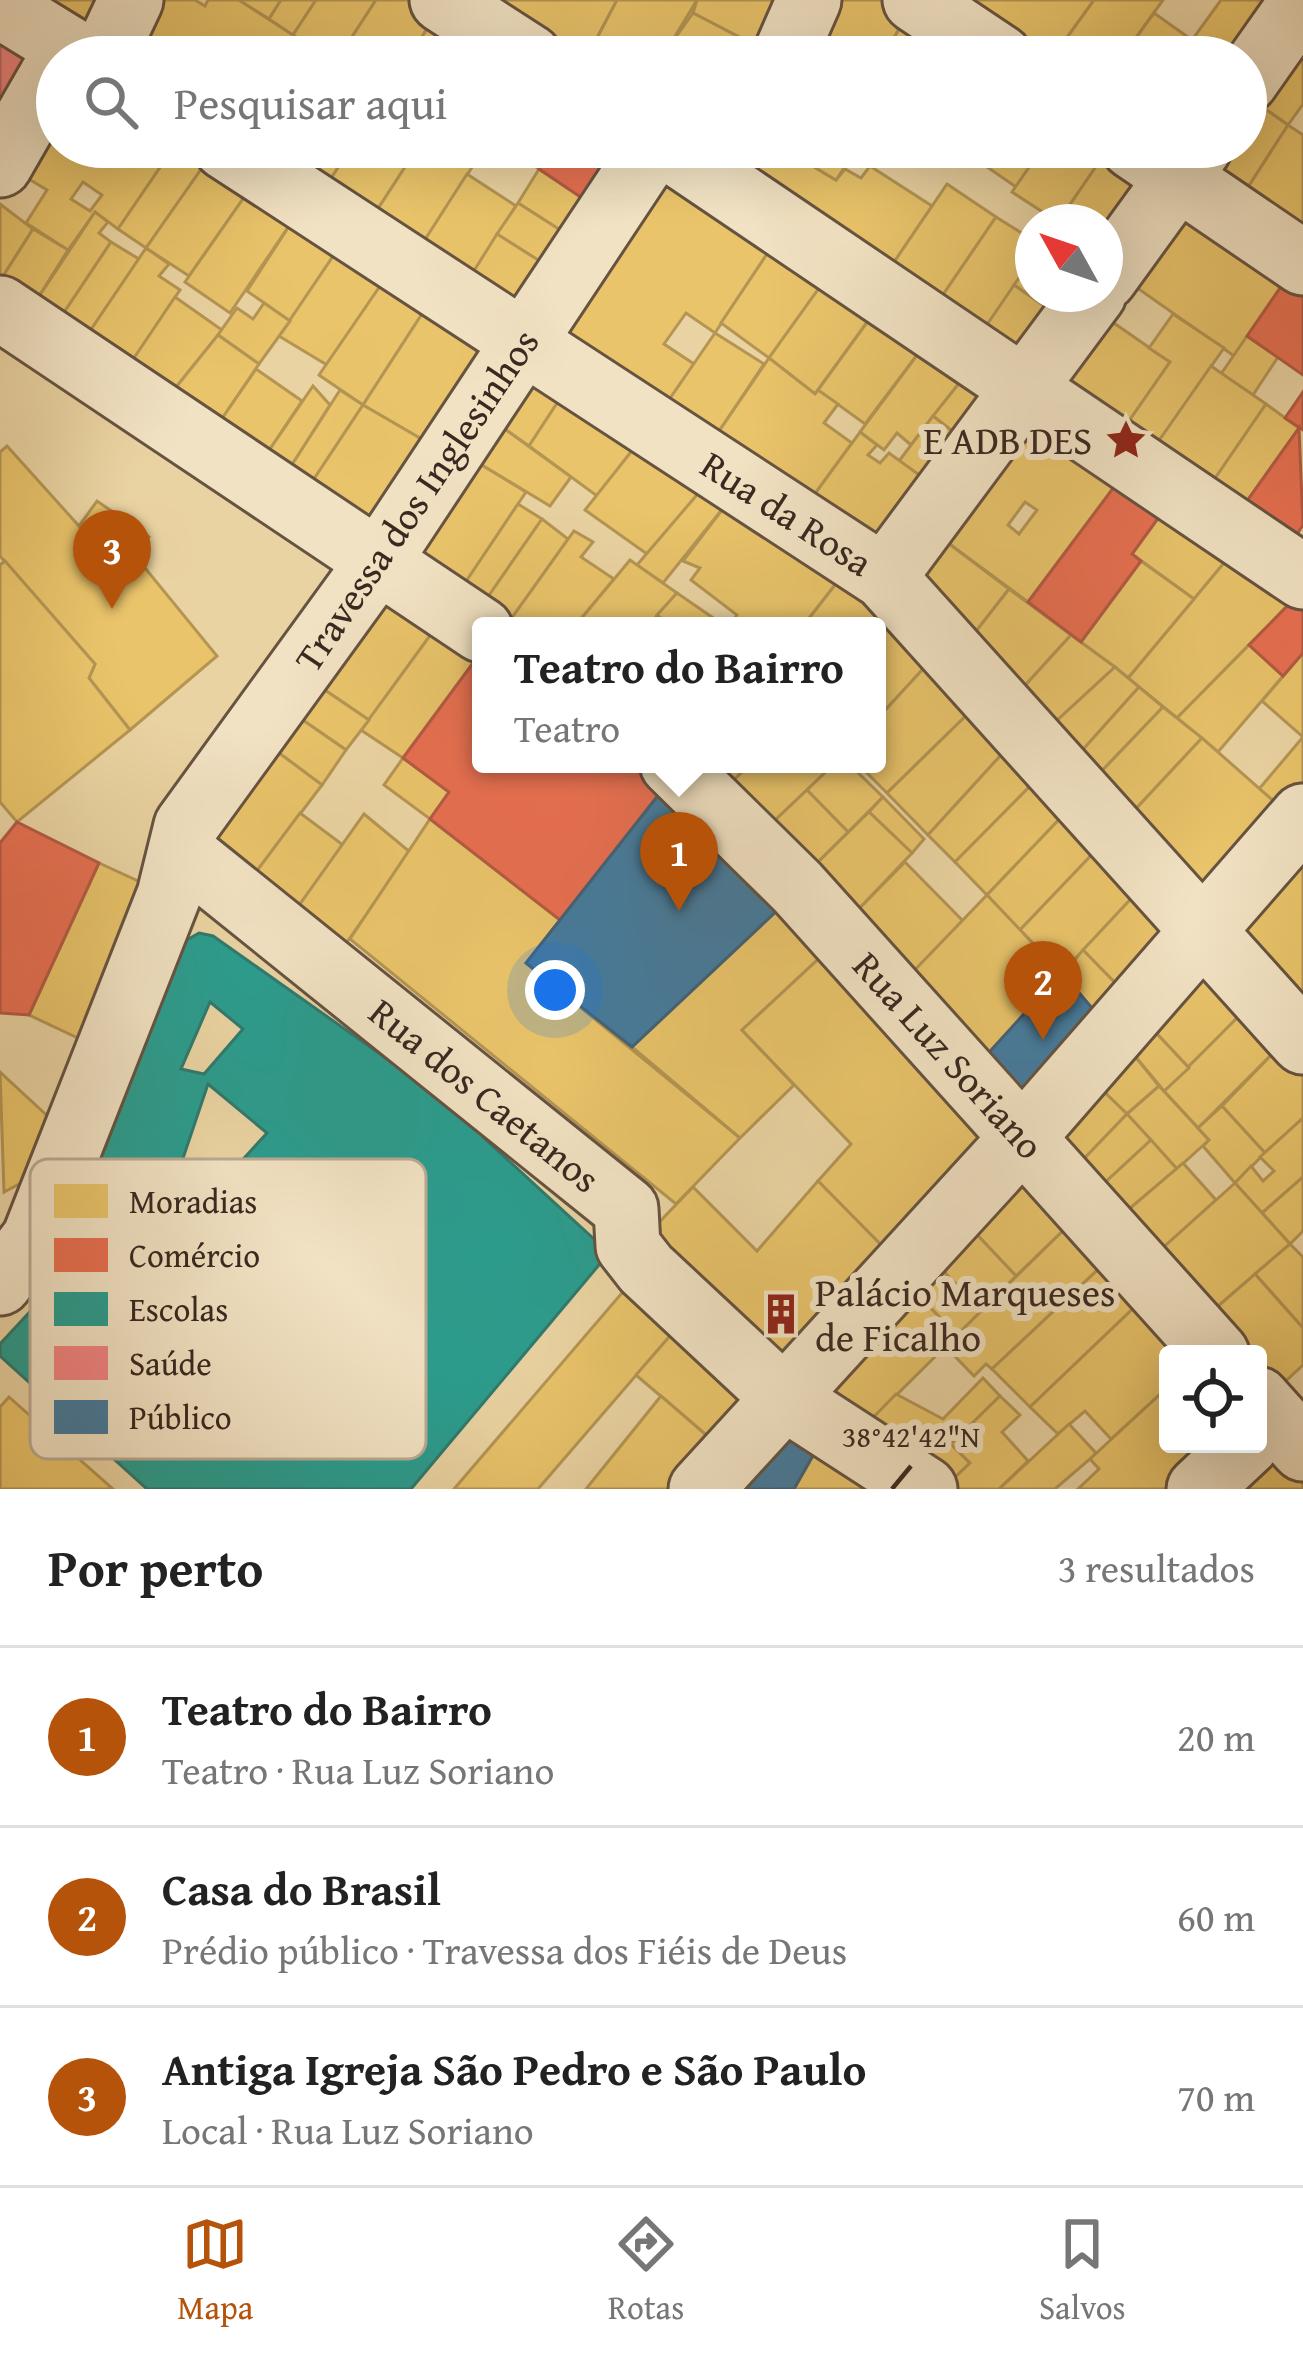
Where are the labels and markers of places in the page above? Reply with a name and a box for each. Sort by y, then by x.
place label: E ADB DES [923,411,1092,468]
place icon: E ADB DES [1103,417,1149,463]
pin: 3 [73,510,151,609]
pin: 1 [640,812,718,911]
pin: 2 [1004,941,1082,1040]
place label: Palácio Marqueses de Ficalho [815,1263,1116,1365]
building icon: Palácio Marqueses de Ficalho [758,1291,804,1337]

